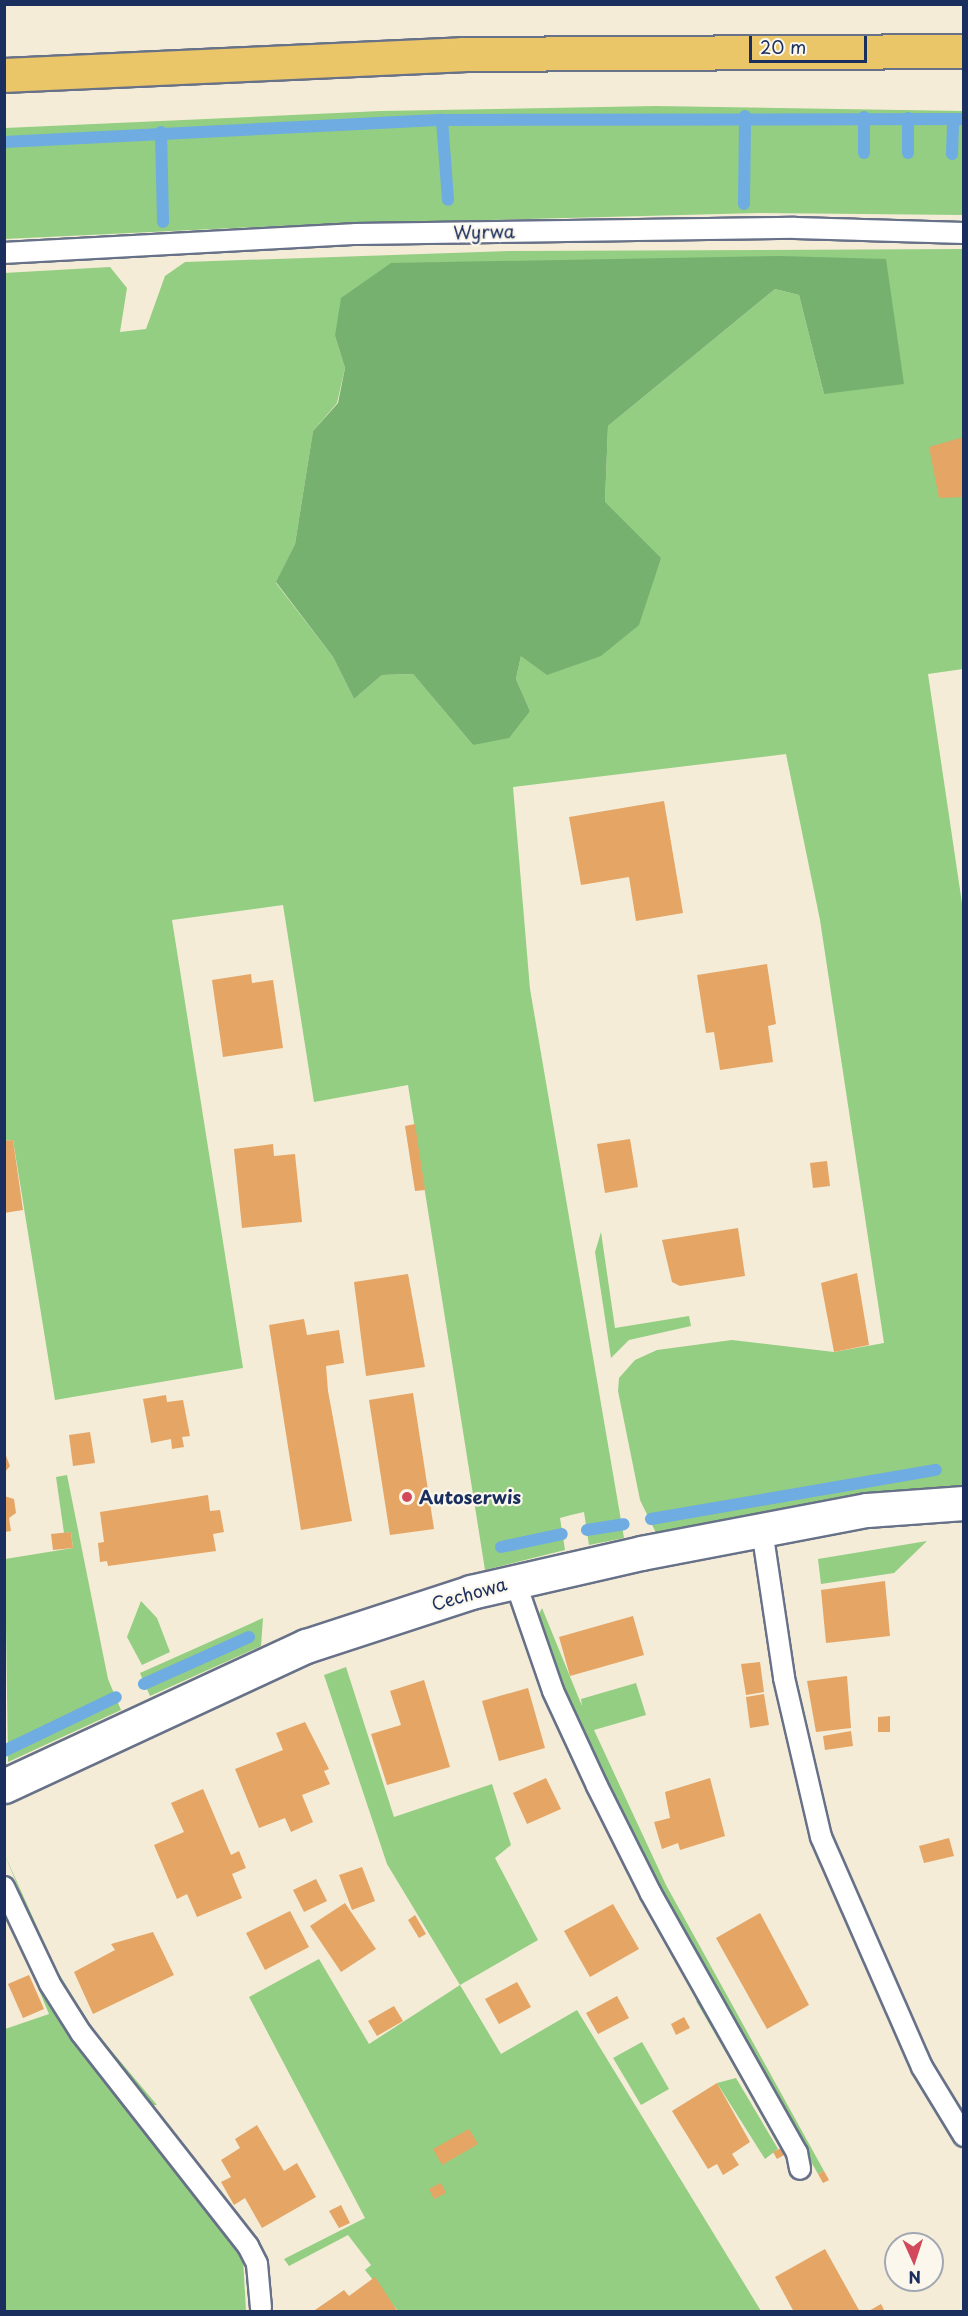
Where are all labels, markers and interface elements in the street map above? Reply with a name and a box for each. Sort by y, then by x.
scale bar [752,24,870,62]
text: 20 m [760,33,806,60]
street label: Wyrwa [453,221,515,243]
place label: Autoserwis [419,1486,521,1508]
marker: Autoserwis [400,1490,414,1504]
street label: Cechowa [429,1573,509,1615]
north arrow [884,2232,944,2292]
text: N [908,2266,922,2290]

